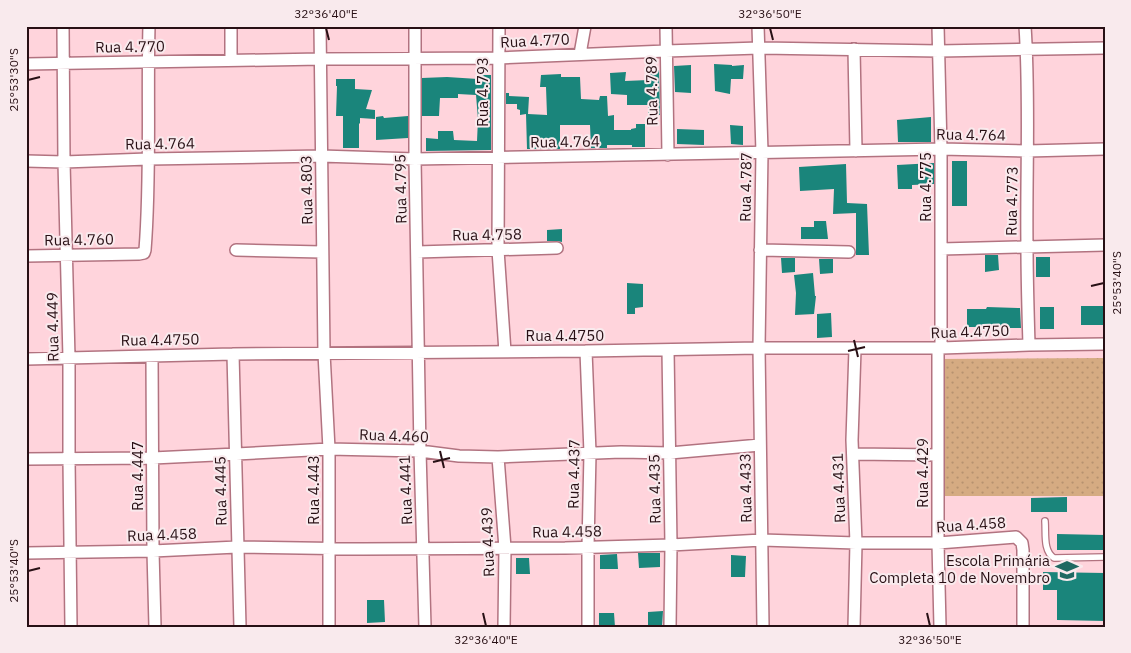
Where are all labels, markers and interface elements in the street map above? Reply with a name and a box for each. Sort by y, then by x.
text: 32°36'40"E [294,6,358,21]
text: 32°36'50"E [738,6,802,21]
street label: Rua 4.770 [500,29,570,52]
street label: Rua 4.770 [95,36,165,57]
text: 25°53'30"S [6,48,21,112]
street label: Rua 4.789 [641,56,662,126]
street label: Rua 4.793 [473,57,492,127]
street label: Rua 4.764 [936,124,1006,145]
street label: Rua 4.764 [530,131,600,152]
street label: Rua 4.764 [125,133,195,154]
street label: Rua 4.787 [735,152,756,222]
street label: Rua 4.775 [916,152,935,222]
street label: Rua 4.795 [390,154,411,224]
street label: Rua 4.803 [296,155,317,225]
street label: Rua 4.773 [1001,166,1022,236]
street label: Rua 4.758 [452,224,522,245]
street label: Rua 4.760 [44,229,114,250]
text: 25°53'40"S [1109,251,1124,315]
street label: Rua 4.449 [42,292,63,362]
street label: Rua 4.4750 [930,321,1010,342]
street label: Rua 4.4750 [526,326,604,345]
street label: Rua 4.4750 [120,329,200,350]
street label: Rua 4.460 [359,425,429,446]
street label: Rua 4.429 [913,438,932,508]
street label: Rua 4.437 [563,439,584,509]
street label: Rua 4.447 [128,441,147,511]
street label: Rua 4.433 [735,453,756,523]
street label: Rua 4.431 [828,453,849,523]
street label: Rua 4.435 [644,454,665,524]
street label: Rua 4.443 [304,455,323,525]
street label: Rua 4.441 [395,455,416,525]
street label: Rua 4.445 [210,456,231,526]
street label: Rua 4.439 [477,507,498,577]
street label: Rua 4.458 [936,513,1006,536]
street label: Rua 4.458 [532,521,602,542]
street label: Rua 4.458 [127,524,197,545]
text: 25°53'40"S [6,539,21,603]
place label: Escola Primária Completa 10 de Novembro [869,551,1050,587]
school or university icon: Escola Primária Completa 10 de Novembro [1054,557,1080,583]
text: 32°36'40"E [454,632,518,647]
text: 32°36'50"E [898,632,962,647]

